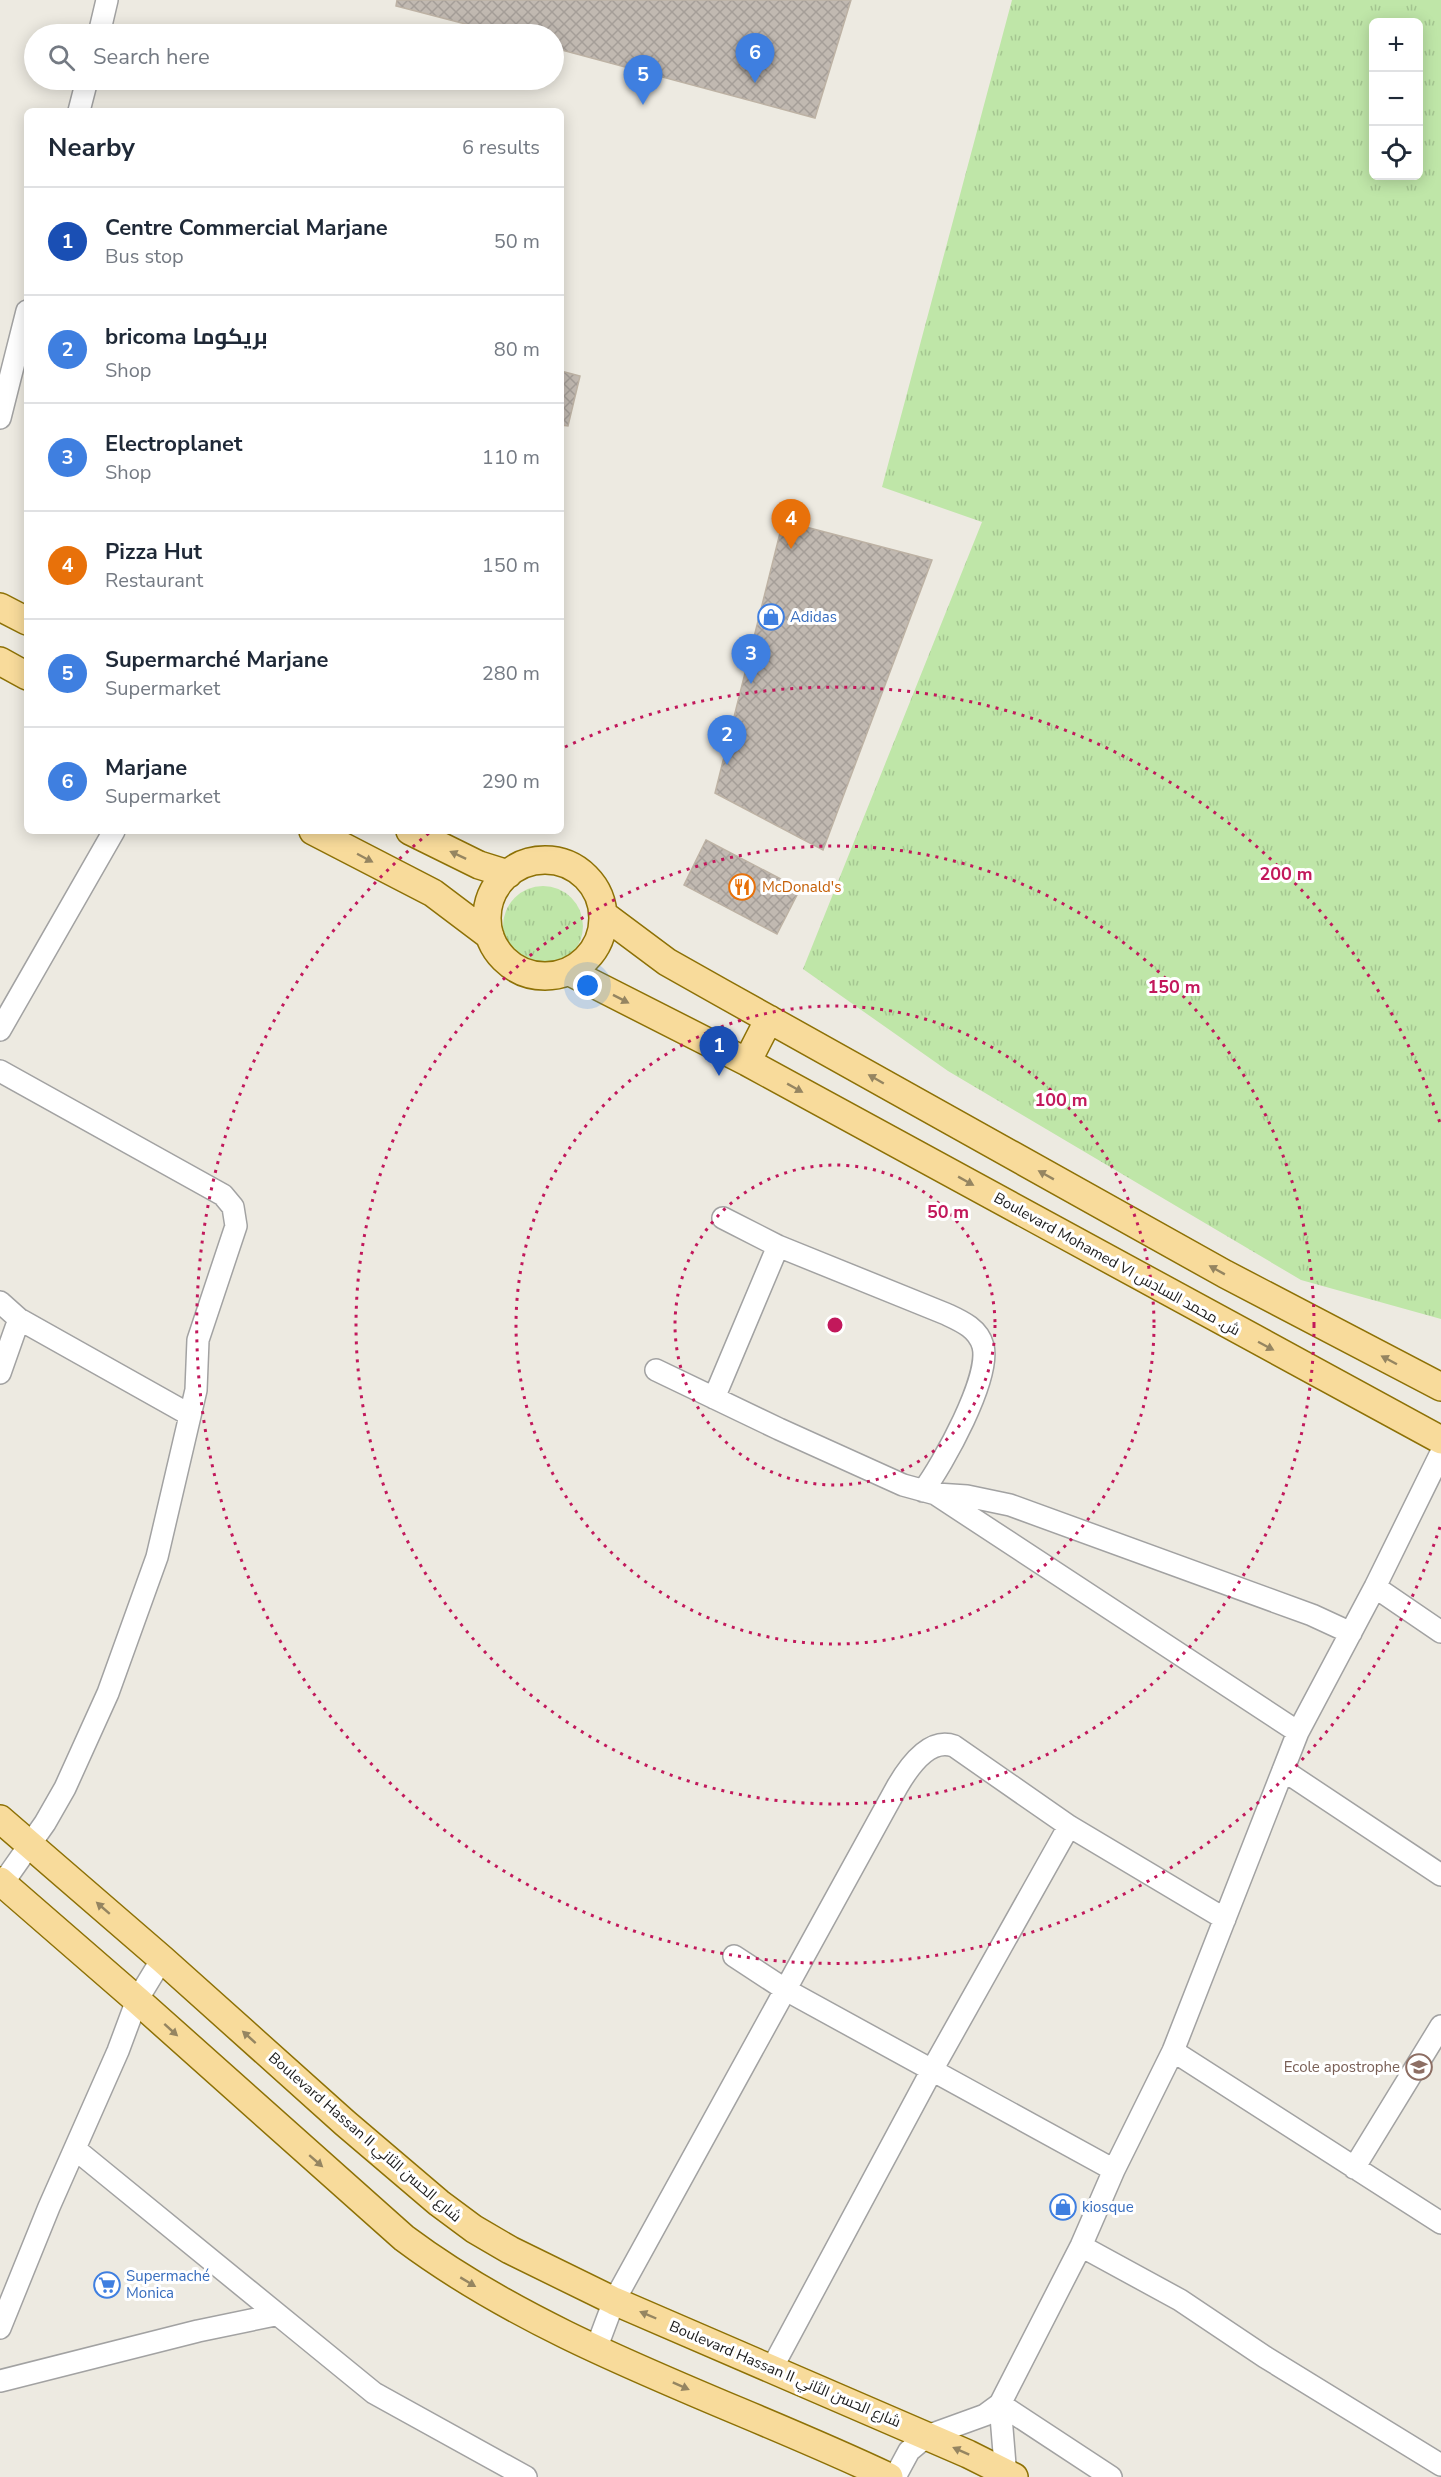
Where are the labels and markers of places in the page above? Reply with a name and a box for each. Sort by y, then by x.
pin: 6 [736,34,774,83]
pin: 5 [624,56,662,105]
pin: 4 [772,500,810,549]
shop icon: Adidas [756,602,786,632]
place label: Adidas [790,607,837,627]
pin: 3 [732,634,771,684]
pin: 2 [708,716,746,765]
restaurant icon: McDonald's [727,872,757,902]
place label: McDonald's [762,877,841,897]
pin: 1 [700,1026,738,1076]
centre of rings [825,1315,845,1335]
school or university icon: Ecole apostrophe [1404,2052,1434,2082]
place label: Ecole apostrophe [1284,2057,1400,2077]
shop icon: kiosque [1048,2192,1078,2222]
place label: kiosque [1082,2197,1134,2217]
place label: Supermaché Monica [126,2266,210,2303]
supermarket icon: Supermaché Monica [92,2270,122,2300]

